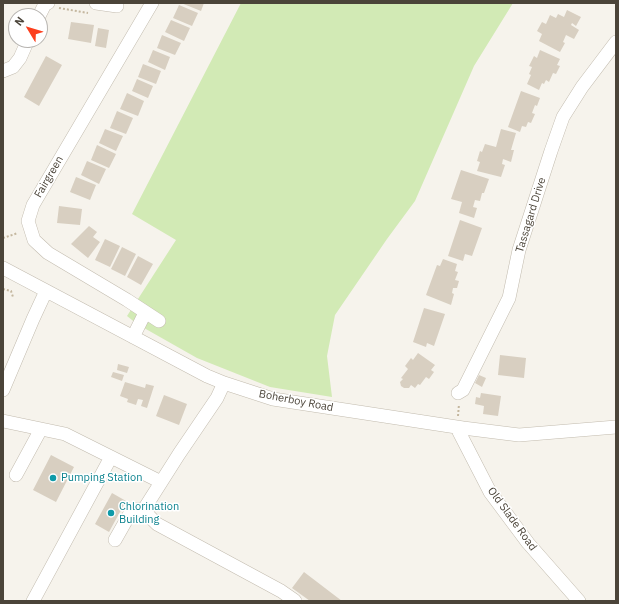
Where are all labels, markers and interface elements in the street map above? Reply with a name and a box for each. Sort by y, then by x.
north arrow [8,8,48,48]
text: N [11,14,27,29]
street label: Fairgreen [32,154,66,200]
street label: Tassagard Drive [513,176,549,254]
street label: Boherboy Road [258,387,334,415]
place label: Pumping Station [61,471,142,485]
marker: Pumping Station [48,473,58,483]
street label: Old Slade Road [485,485,539,553]
place label: Chlorination Building [119,500,179,526]
marker: Chlorination Building [106,508,116,518]

